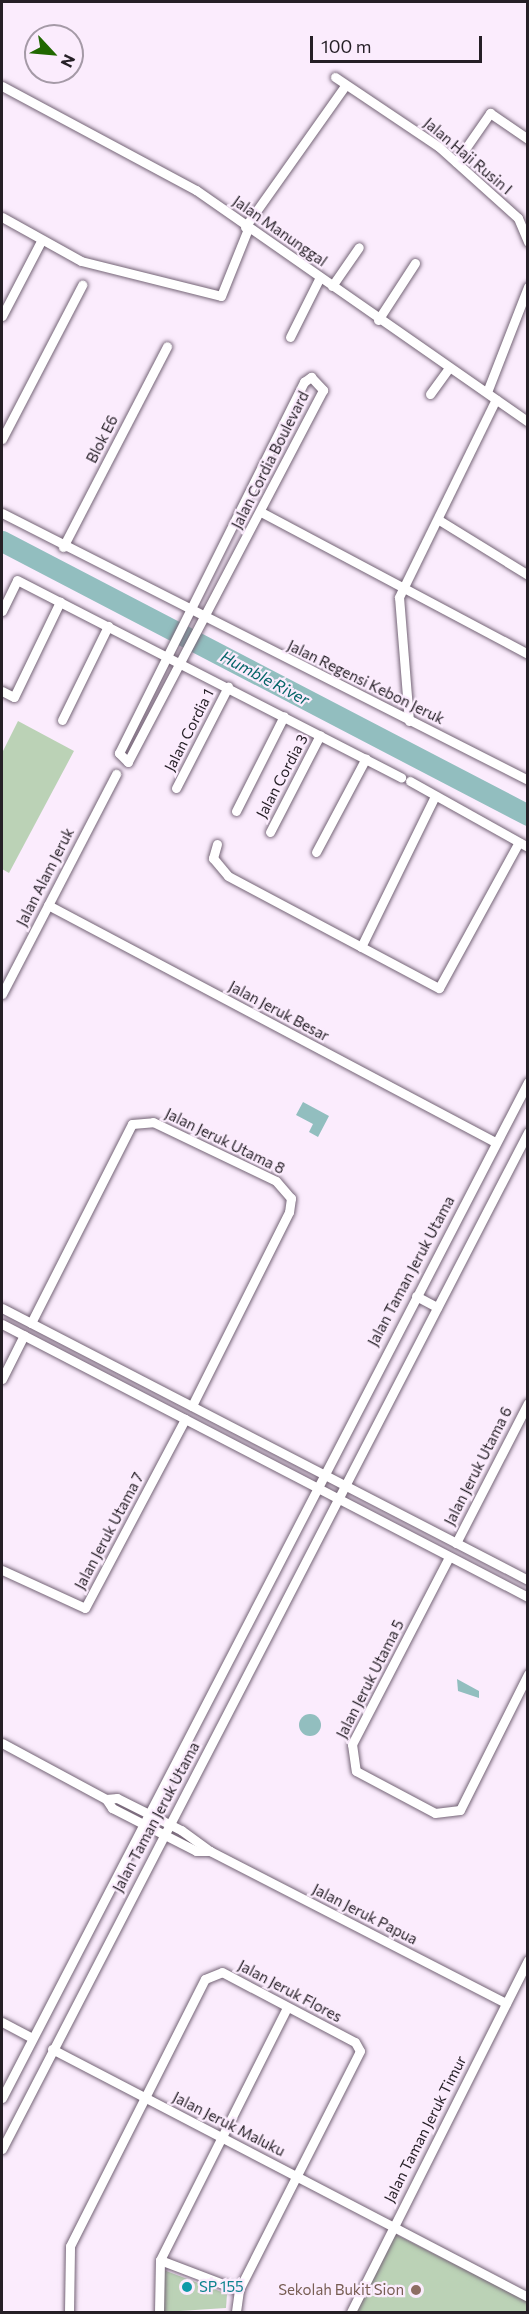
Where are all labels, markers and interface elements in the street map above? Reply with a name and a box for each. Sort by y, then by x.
north arrow [24,24,84,84]
scale bar [313,24,486,62]
text: 100 m [321,35,371,57]
text: N [58,52,80,71]
street label: Jalan Haji Rusin I [420,114,516,198]
street label: Jalan Manunggal [229,192,331,270]
street label: Jalan Cordia Boulevard [228,388,312,532]
street label: Blok E6 [82,412,122,466]
street label: Jalan Regensi Kebon Jeruk [285,636,447,728]
water label: Humble River [217,647,313,709]
street label: Jalan Cordia 1 [161,686,217,774]
street label: Jalan Cordia 3 [252,731,312,821]
street label: Jalan Alam Jeruk [12,825,78,929]
street label: Jalan Jeruk Besar [226,977,332,1045]
street label: Jalan Jeruk Utama 8 [162,1104,288,1178]
street label: Jalan Taman Jeruk Utama [364,1193,458,1349]
street label: Jalan Jeruk Utama 6 [440,1404,516,1528]
street label: Jalan Jeruk Utama 7 [71,1470,147,1592]
street label: Jalan Jeruk Utama 5 [332,1617,408,1741]
street label: Jalan Taman Jeruk Utama [109,1739,203,1895]
street label: Jalan Jeruk Papua [310,1880,420,1948]
street label: Jalan Jeruk Flores [235,1956,345,2026]
street label: Jalan Taman Jeruk Timur [380,2053,470,2205]
street label: Jalan Jeruk Maluku [170,2088,288,2160]
place label: SP 155 [199,2278,244,2296]
marker: SP 155 [180,2280,194,2294]
place label: Sekolah Bukit Sion [278,2281,404,2299]
marker: Sekolah Bukit Sion [409,2283,423,2297]

